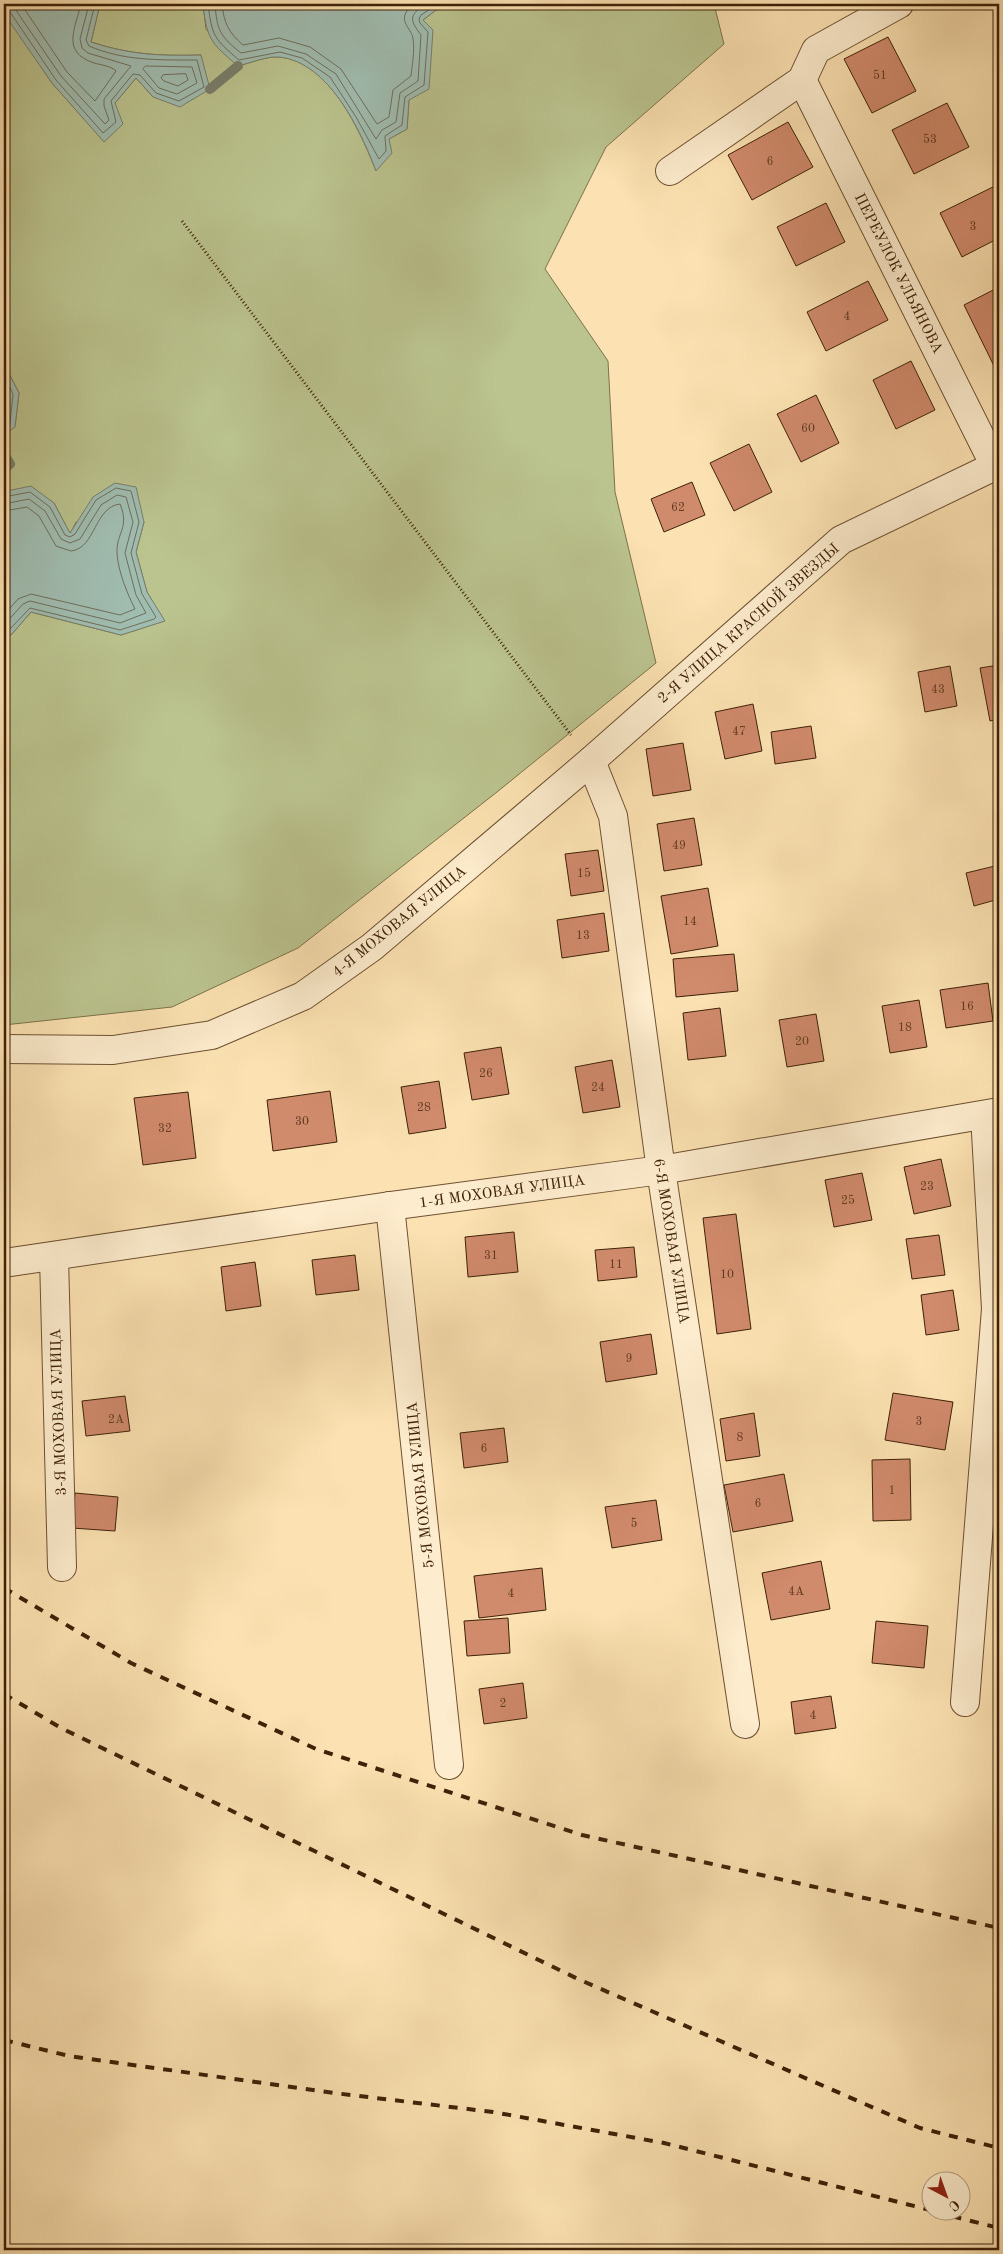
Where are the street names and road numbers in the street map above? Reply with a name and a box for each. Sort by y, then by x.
street label: ПЕРЕУЛОК УЛЬЯНОВА [851,191,945,357]
street label: 2-Я УЛИЦА КРАСНОЙ ЗВЕЗДЫ [653,538,843,707]
street label: 4-Я МОХОВАЯ УЛИЦА [330,863,470,981]
street label: 6-Я МОХОВАЯ УЛИЦА [650,1157,691,1326]
street label: 1-Я МОХОВАЯ УЛИЦА [418,1173,587,1212]
street label: 3-Я МОХОВАЯ УЛИЦА [49,1328,70,1496]
street label: 5-Я МОХОВАЯ УЛИЦА [405,1400,438,1569]

